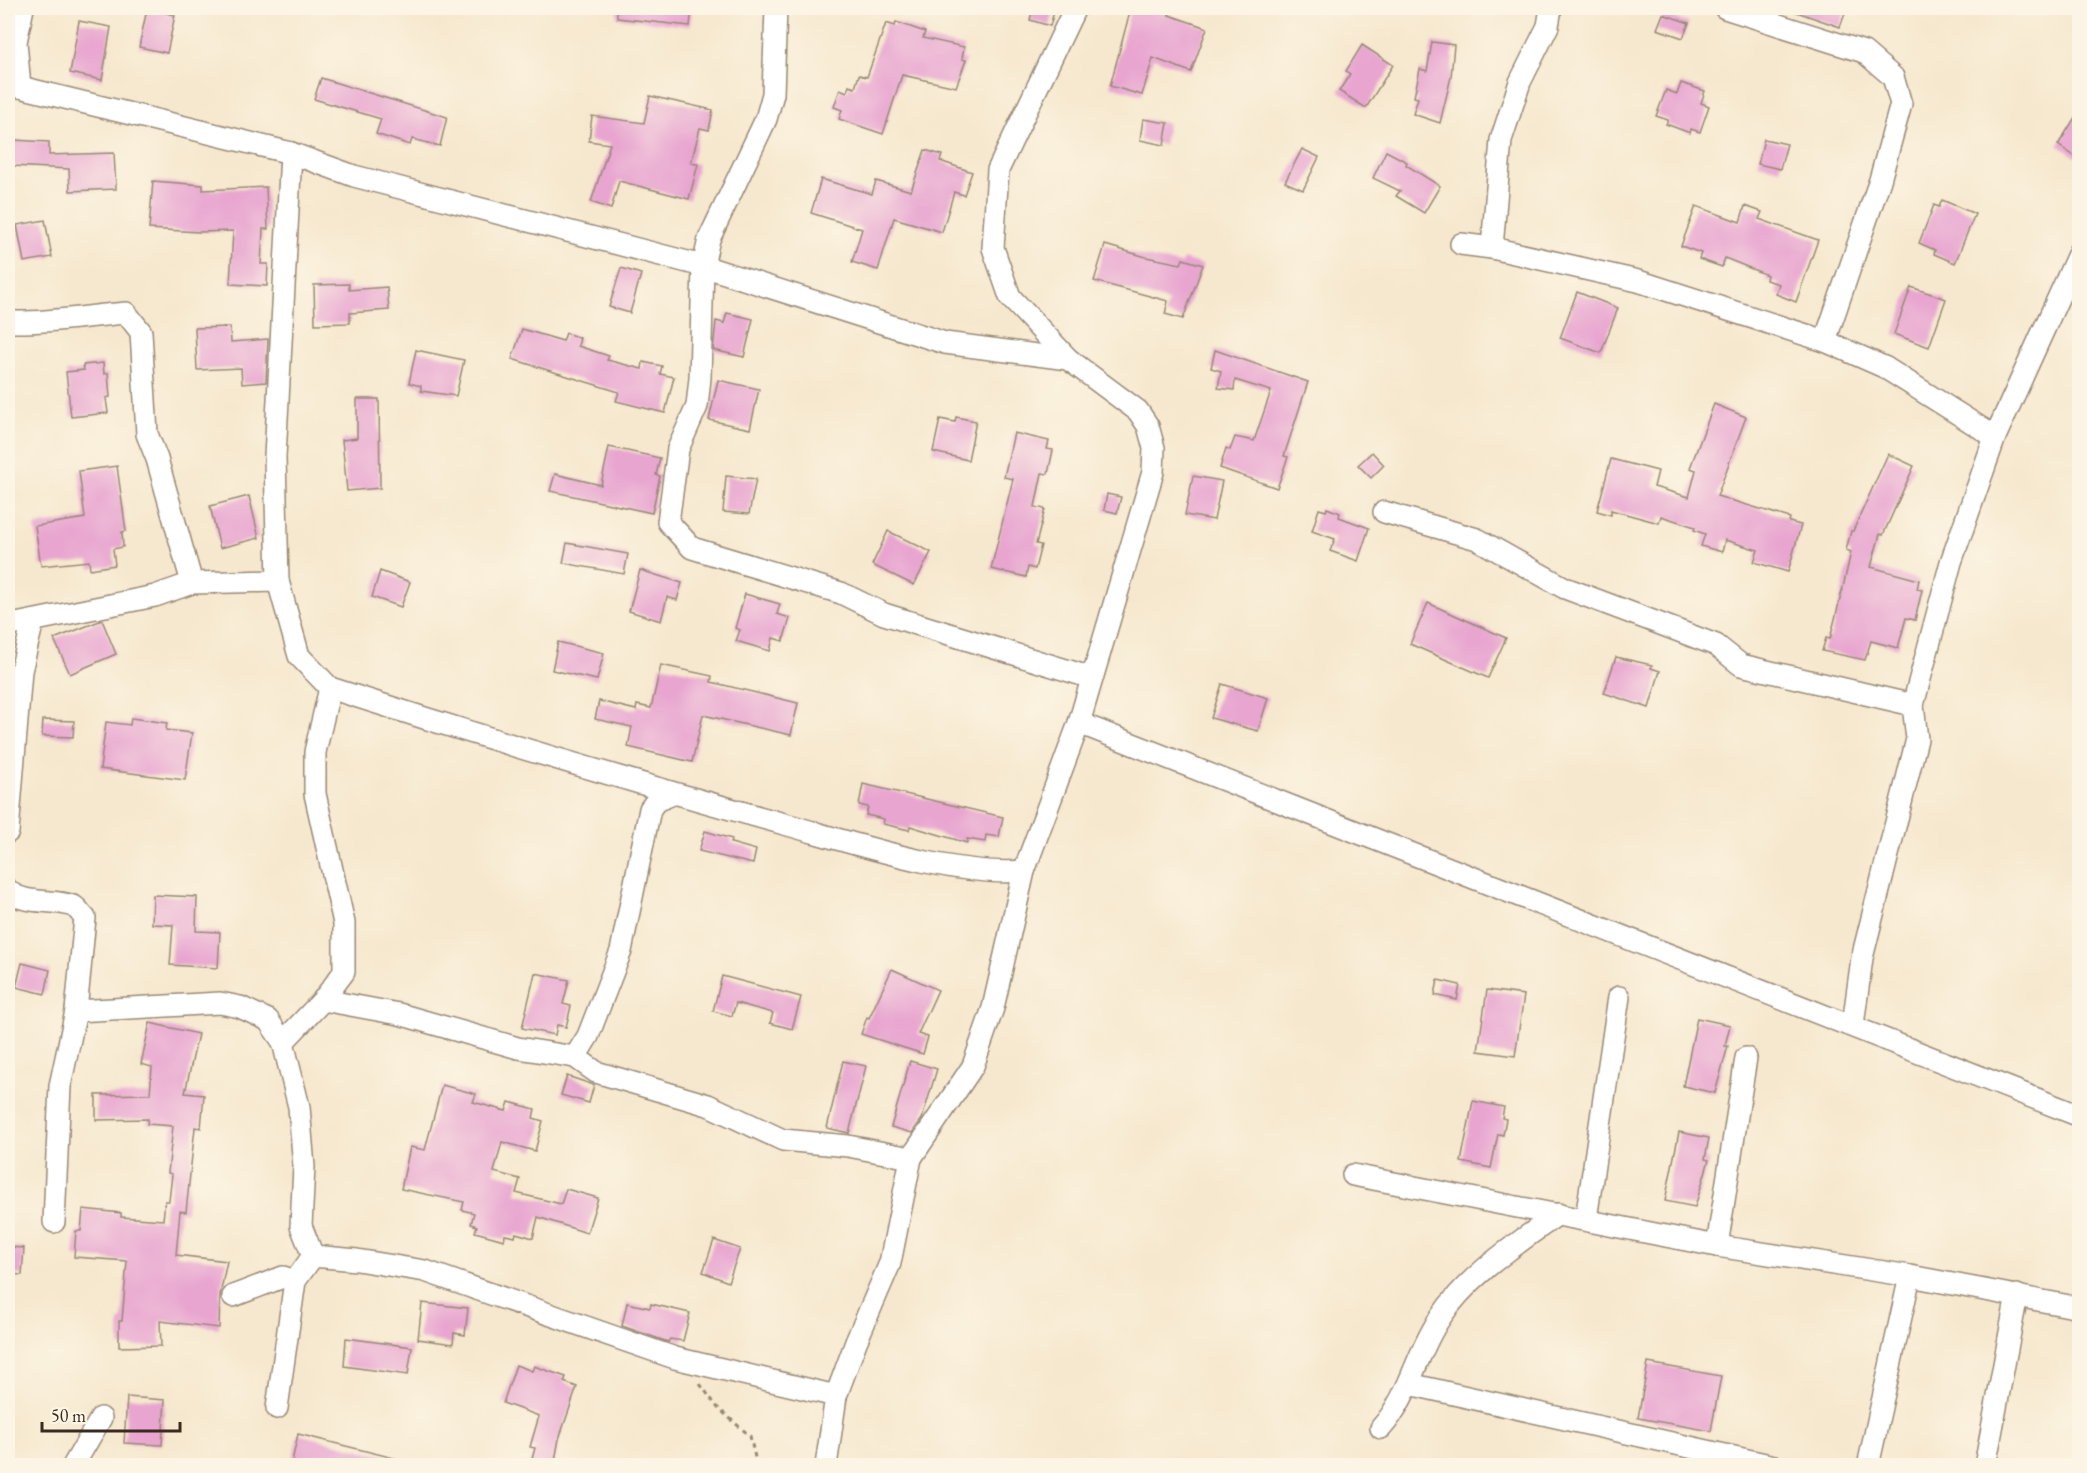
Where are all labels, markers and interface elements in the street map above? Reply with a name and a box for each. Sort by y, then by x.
scale bar [42,1395,180,1433]
text: 50 m [51,1404,86,1427]

